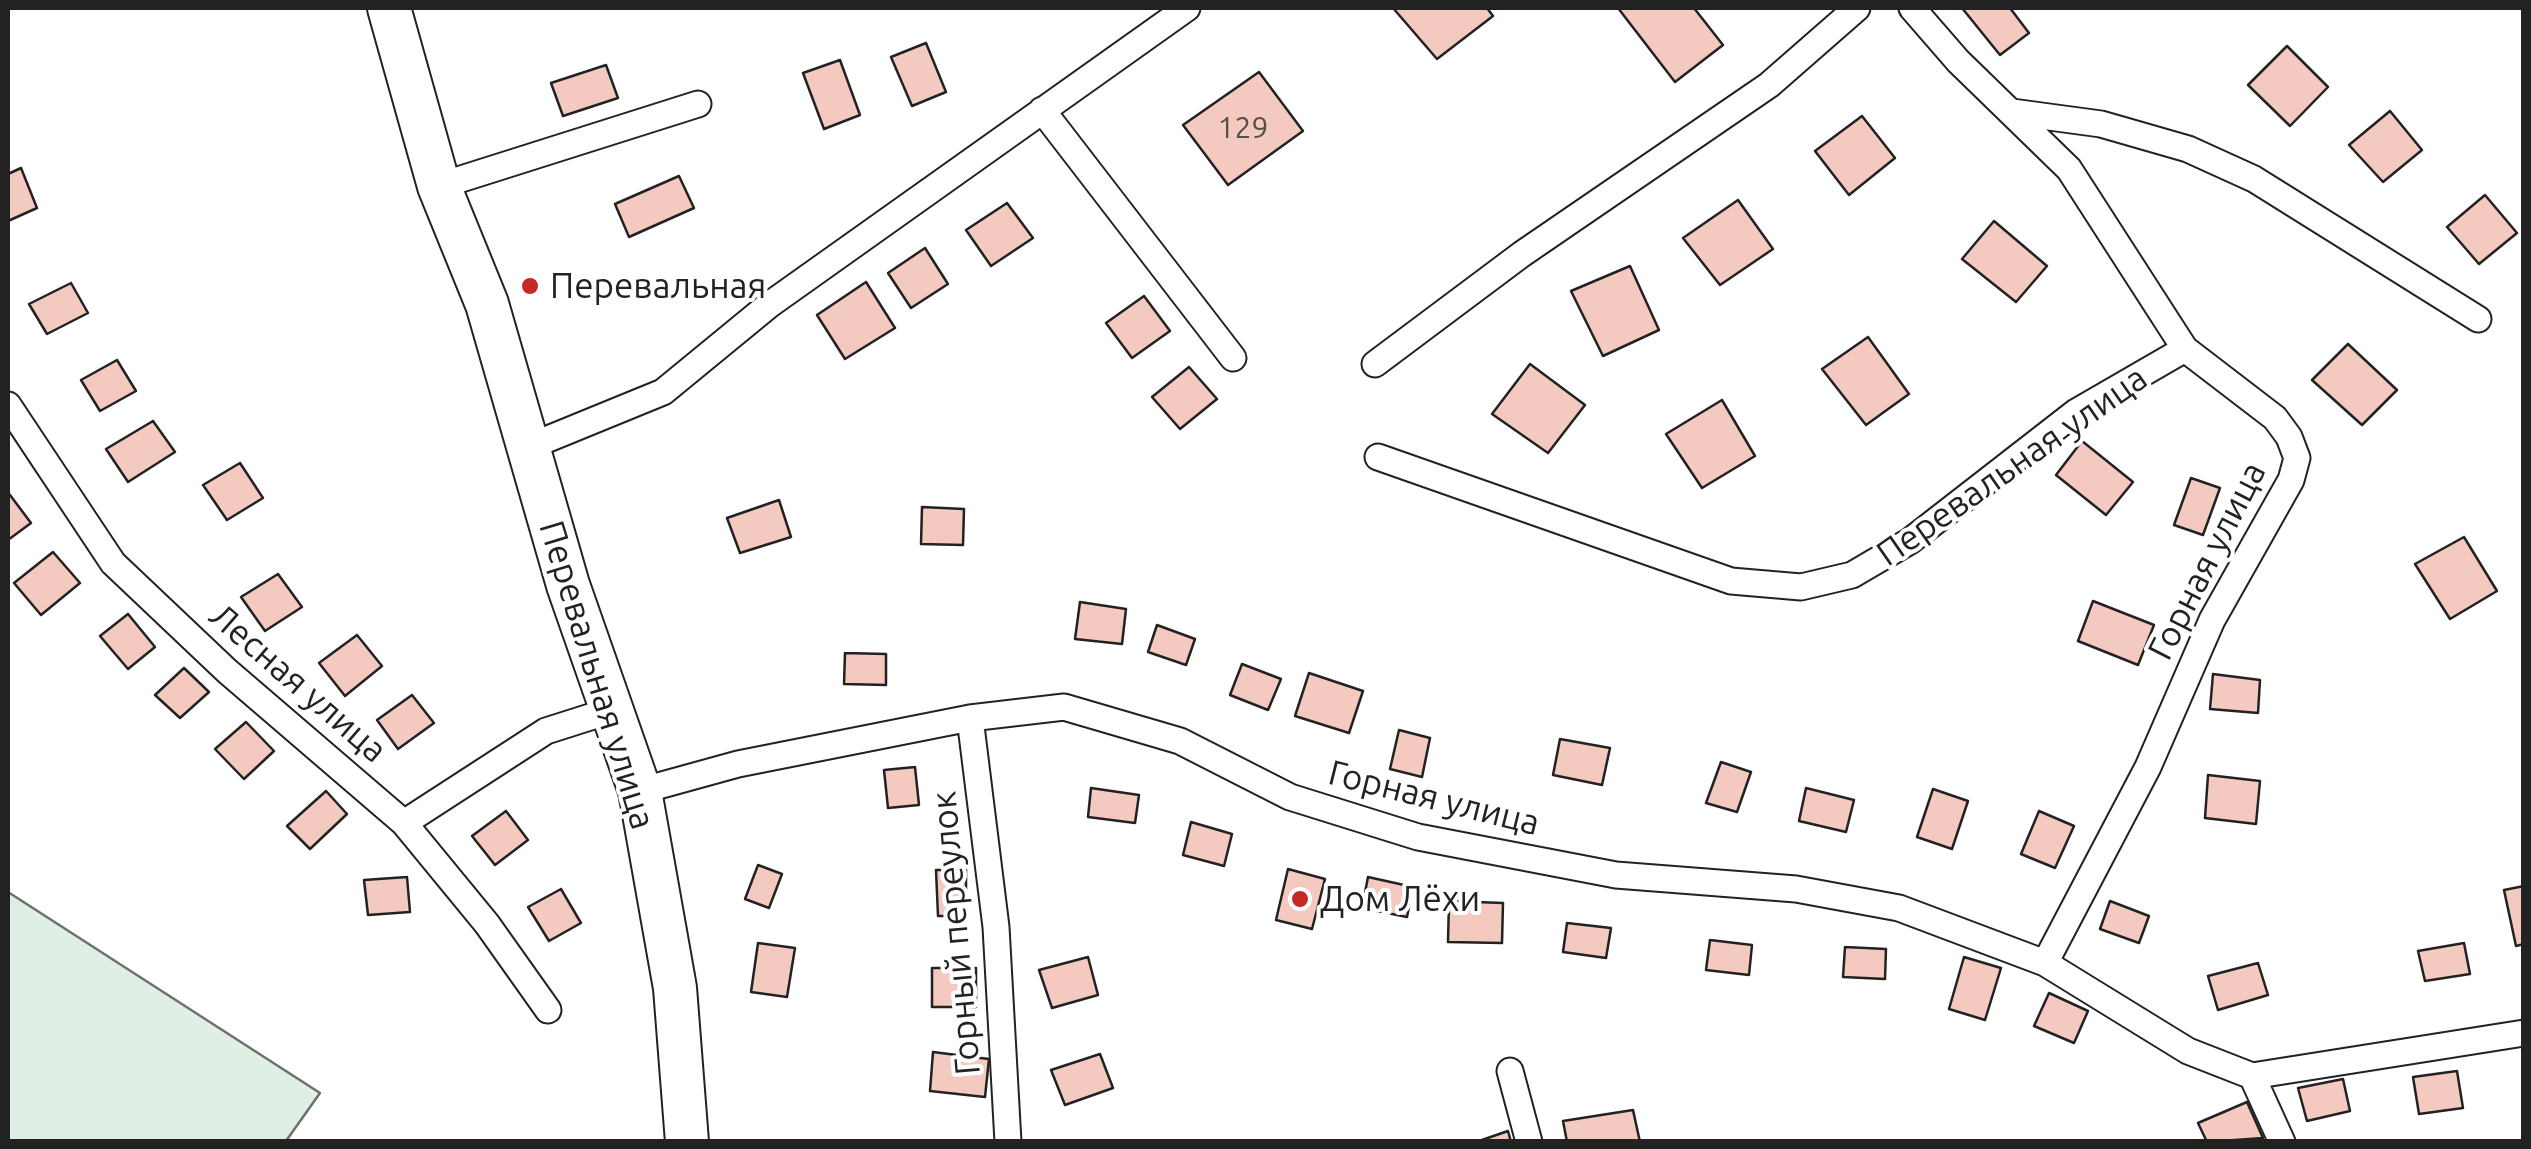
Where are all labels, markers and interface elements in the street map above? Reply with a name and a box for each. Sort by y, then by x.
house number: 129 [1218,110,1268,146]
place label: Перевальная [550,265,766,307]
marker: Перевальная [519,275,541,297]
street label: Перевальная улица [1869,357,2155,575]
street label: Горная улица [2139,455,2275,667]
street label: Перевальная улица [530,516,664,834]
street label: Лесная улица [201,595,395,771]
street label: Горная улица [1324,752,1544,844]
street label: Горный переулок [923,789,989,1077]
place label: Дом Лёхи [1320,878,1480,920]
marker: Дом Лёхи [1289,888,1311,910]

